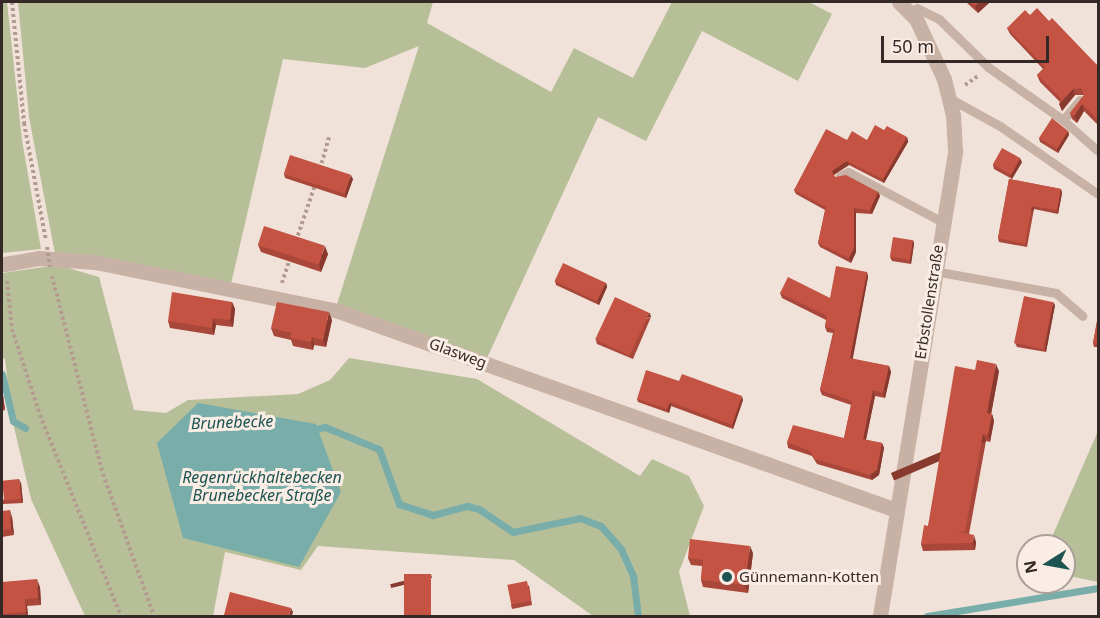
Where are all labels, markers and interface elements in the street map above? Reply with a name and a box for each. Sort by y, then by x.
scale bar [884,24,1052,62]
text: 50 m [892,34,934,58]
street label: Erbstollenstraße [911,243,947,361]
street label: Glasweg [427,334,489,372]
water label: Brunebecke [190,411,274,433]
water label: Regenrückhaltebecken Brunebecker Straße [182,467,342,505]
north arrow [1016,534,1076,594]
text: N [1018,559,1042,576]
place label: Günnemann-Kotten [739,568,879,586]
marker: Günnemann-Kotten [720,570,734,584]

